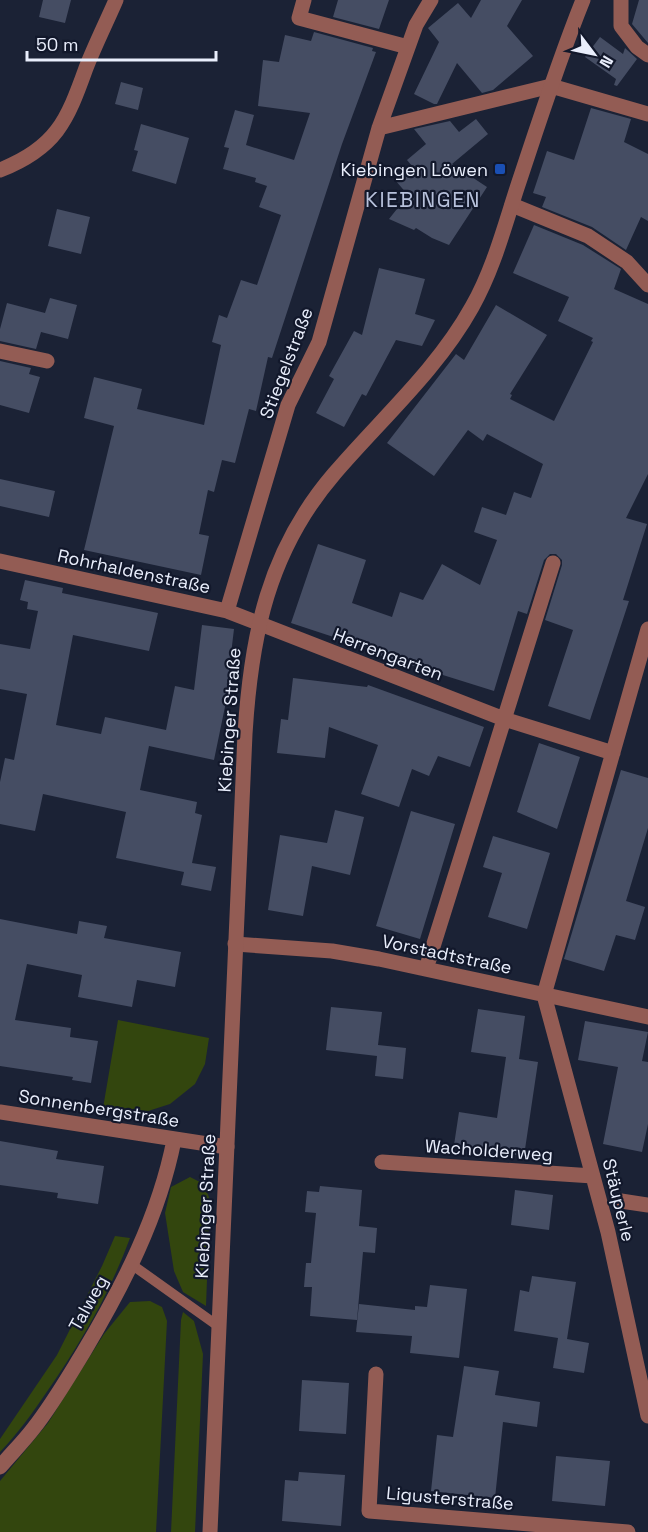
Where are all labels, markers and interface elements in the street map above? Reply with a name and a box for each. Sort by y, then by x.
scale bar [27,24,216,62]
north arrow [564,24,624,84]
text: 50 m [36,33,78,56]
text: N [595,52,618,72]
place label: Kiebingen Löwen [340,158,488,181]
marker: Kiebingen Löwen [493,162,507,176]
district label: KIEBINGEN [365,186,481,213]
street label: Stiegelstraße [254,304,318,422]
street label: Rohrhaldenstraße [55,544,213,598]
street label: Herrengarten [330,623,446,685]
street label: Kiebinger Straße [212,647,246,793]
street label: Vorstadtstraße [380,929,514,979]
street label: Sonnenbergstraße [17,1084,181,1132]
street label: Kiebinger Straße [190,1133,220,1279]
street label: Wacholderweg [424,1134,554,1166]
street label: Stäuperle [598,1156,640,1244]
street label: Talweg [63,1271,113,1335]
street label: Ligusterstraße [385,1481,515,1515]

